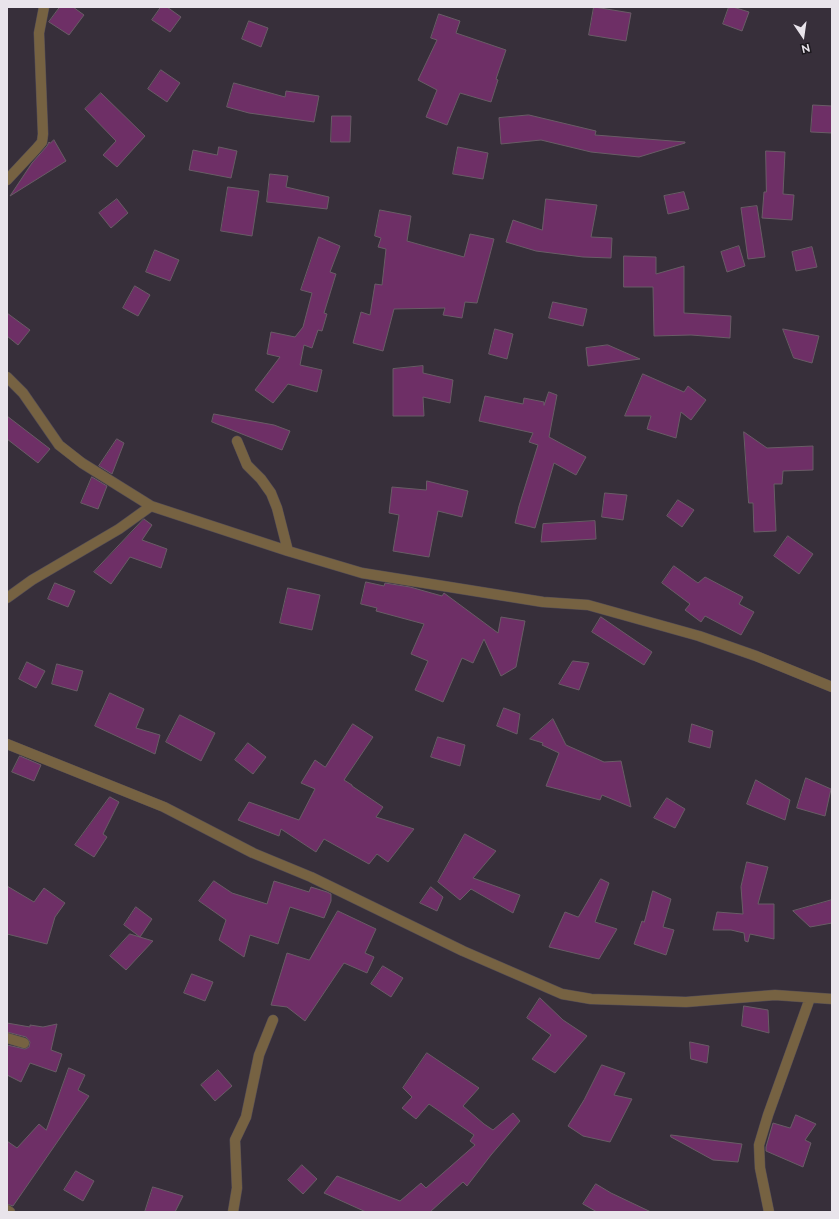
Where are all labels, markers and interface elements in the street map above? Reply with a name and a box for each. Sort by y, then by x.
north arrow [783,16,823,56]
text: N [800,41,811,55]

